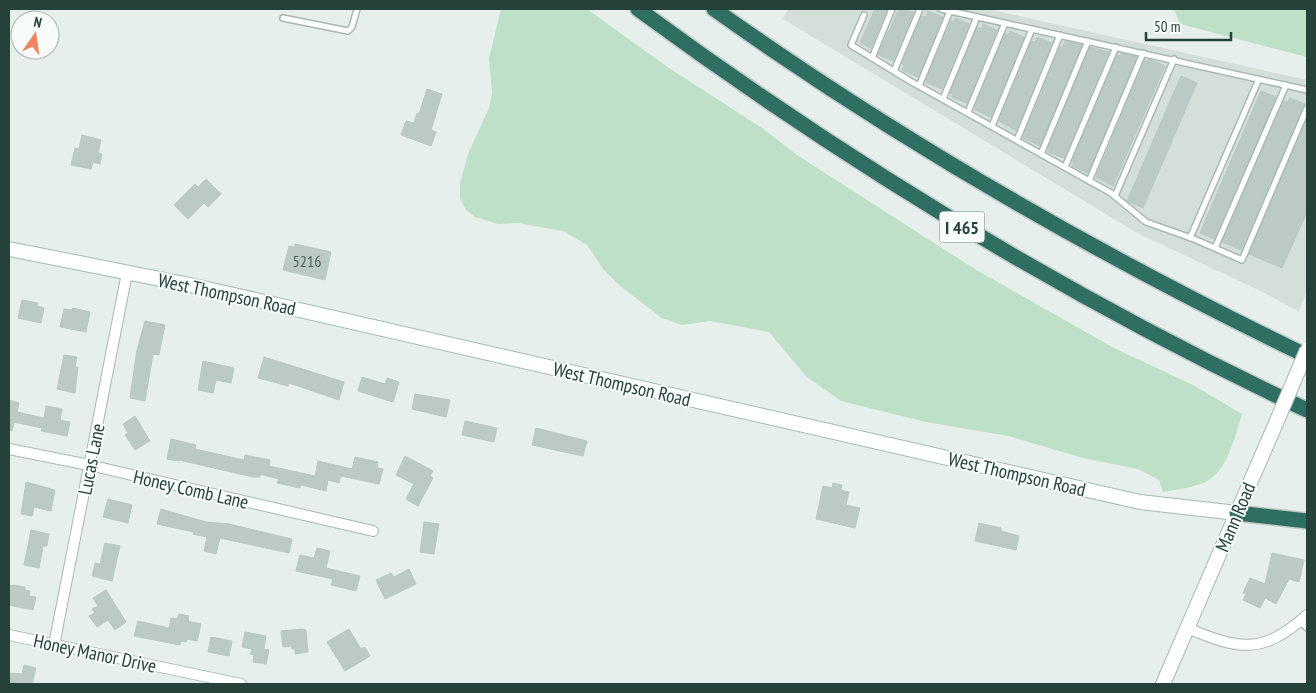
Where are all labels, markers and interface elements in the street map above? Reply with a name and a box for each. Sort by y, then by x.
north arrow [10,10,60,60]
scale bar [1146,10,1231,42]
text: N [32,13,44,32]
text: 50 m [1154,17,1180,36]
road number: I 465 [940,212,984,242]
house number: 5216 [293,251,321,271]
street label: West Thompson Road [156,268,298,320]
street label: West Thompson Road [551,357,693,411]
street label: Lucas Lane [72,421,110,497]
street label: West Thompson Road [946,447,1088,501]
street label: Honey Comb Lane [131,464,251,514]
street label: Mann Road [1210,479,1260,555]
street label: Honey Manor Drive [31,628,159,678]

